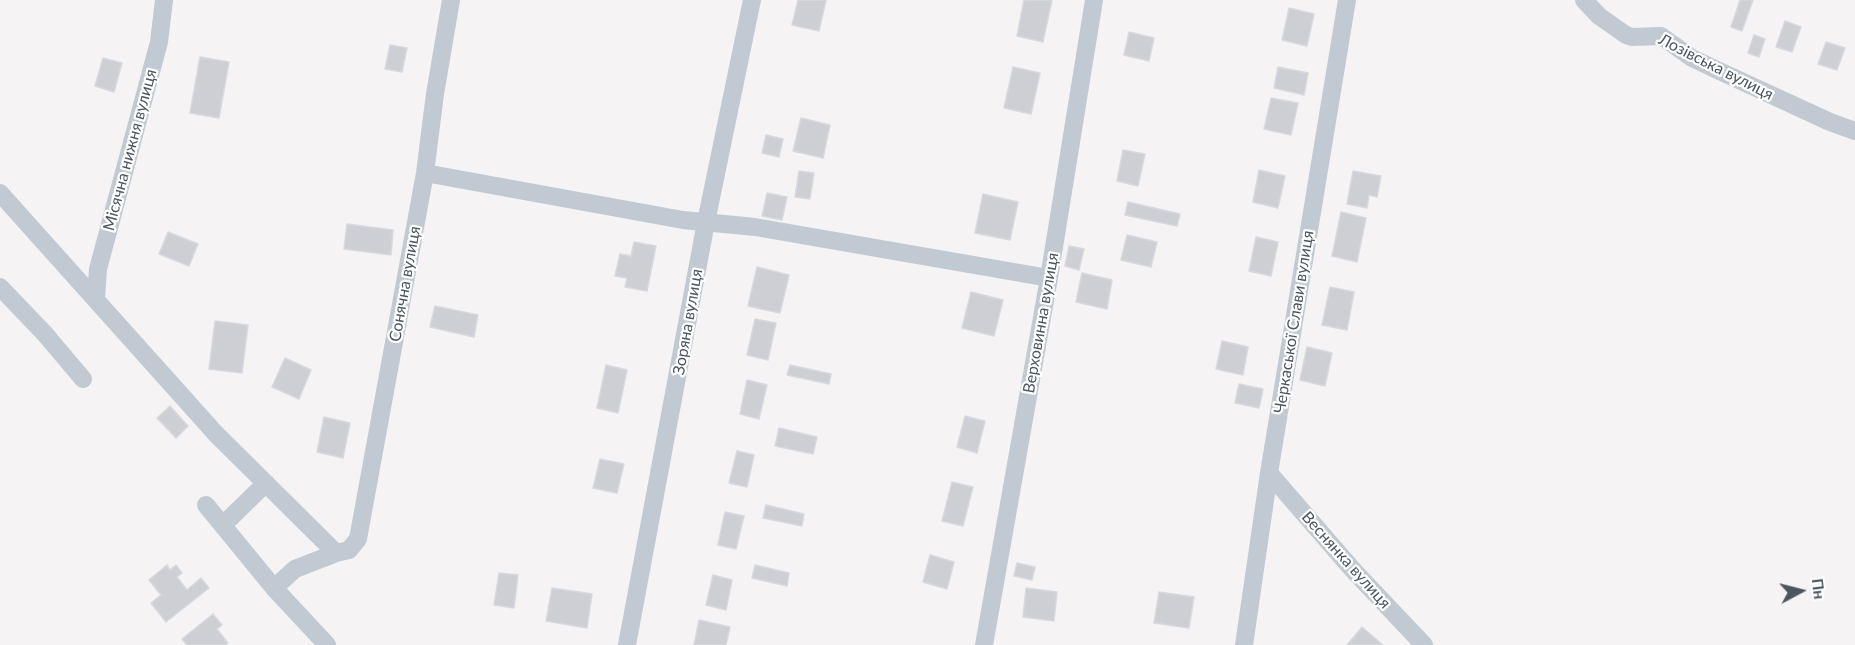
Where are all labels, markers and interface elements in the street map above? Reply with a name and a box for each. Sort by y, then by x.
street label: Лозівська вулиця [1655,30,1777,104]
street label: Місячна нижня вулиця [99,67,161,233]
street label: Сонячна вулиця [385,225,425,343]
street label: Черкаської Слави вулиця [1270,229,1318,415]
street label: Верховинна вулиця [1019,251,1063,395]
street label: Зоряна вулиця [669,267,707,377]
street label: Веснянка вулиця [1297,508,1395,612]
north arrow [1771,561,1831,621]
text: Пн [1809,577,1830,600]

